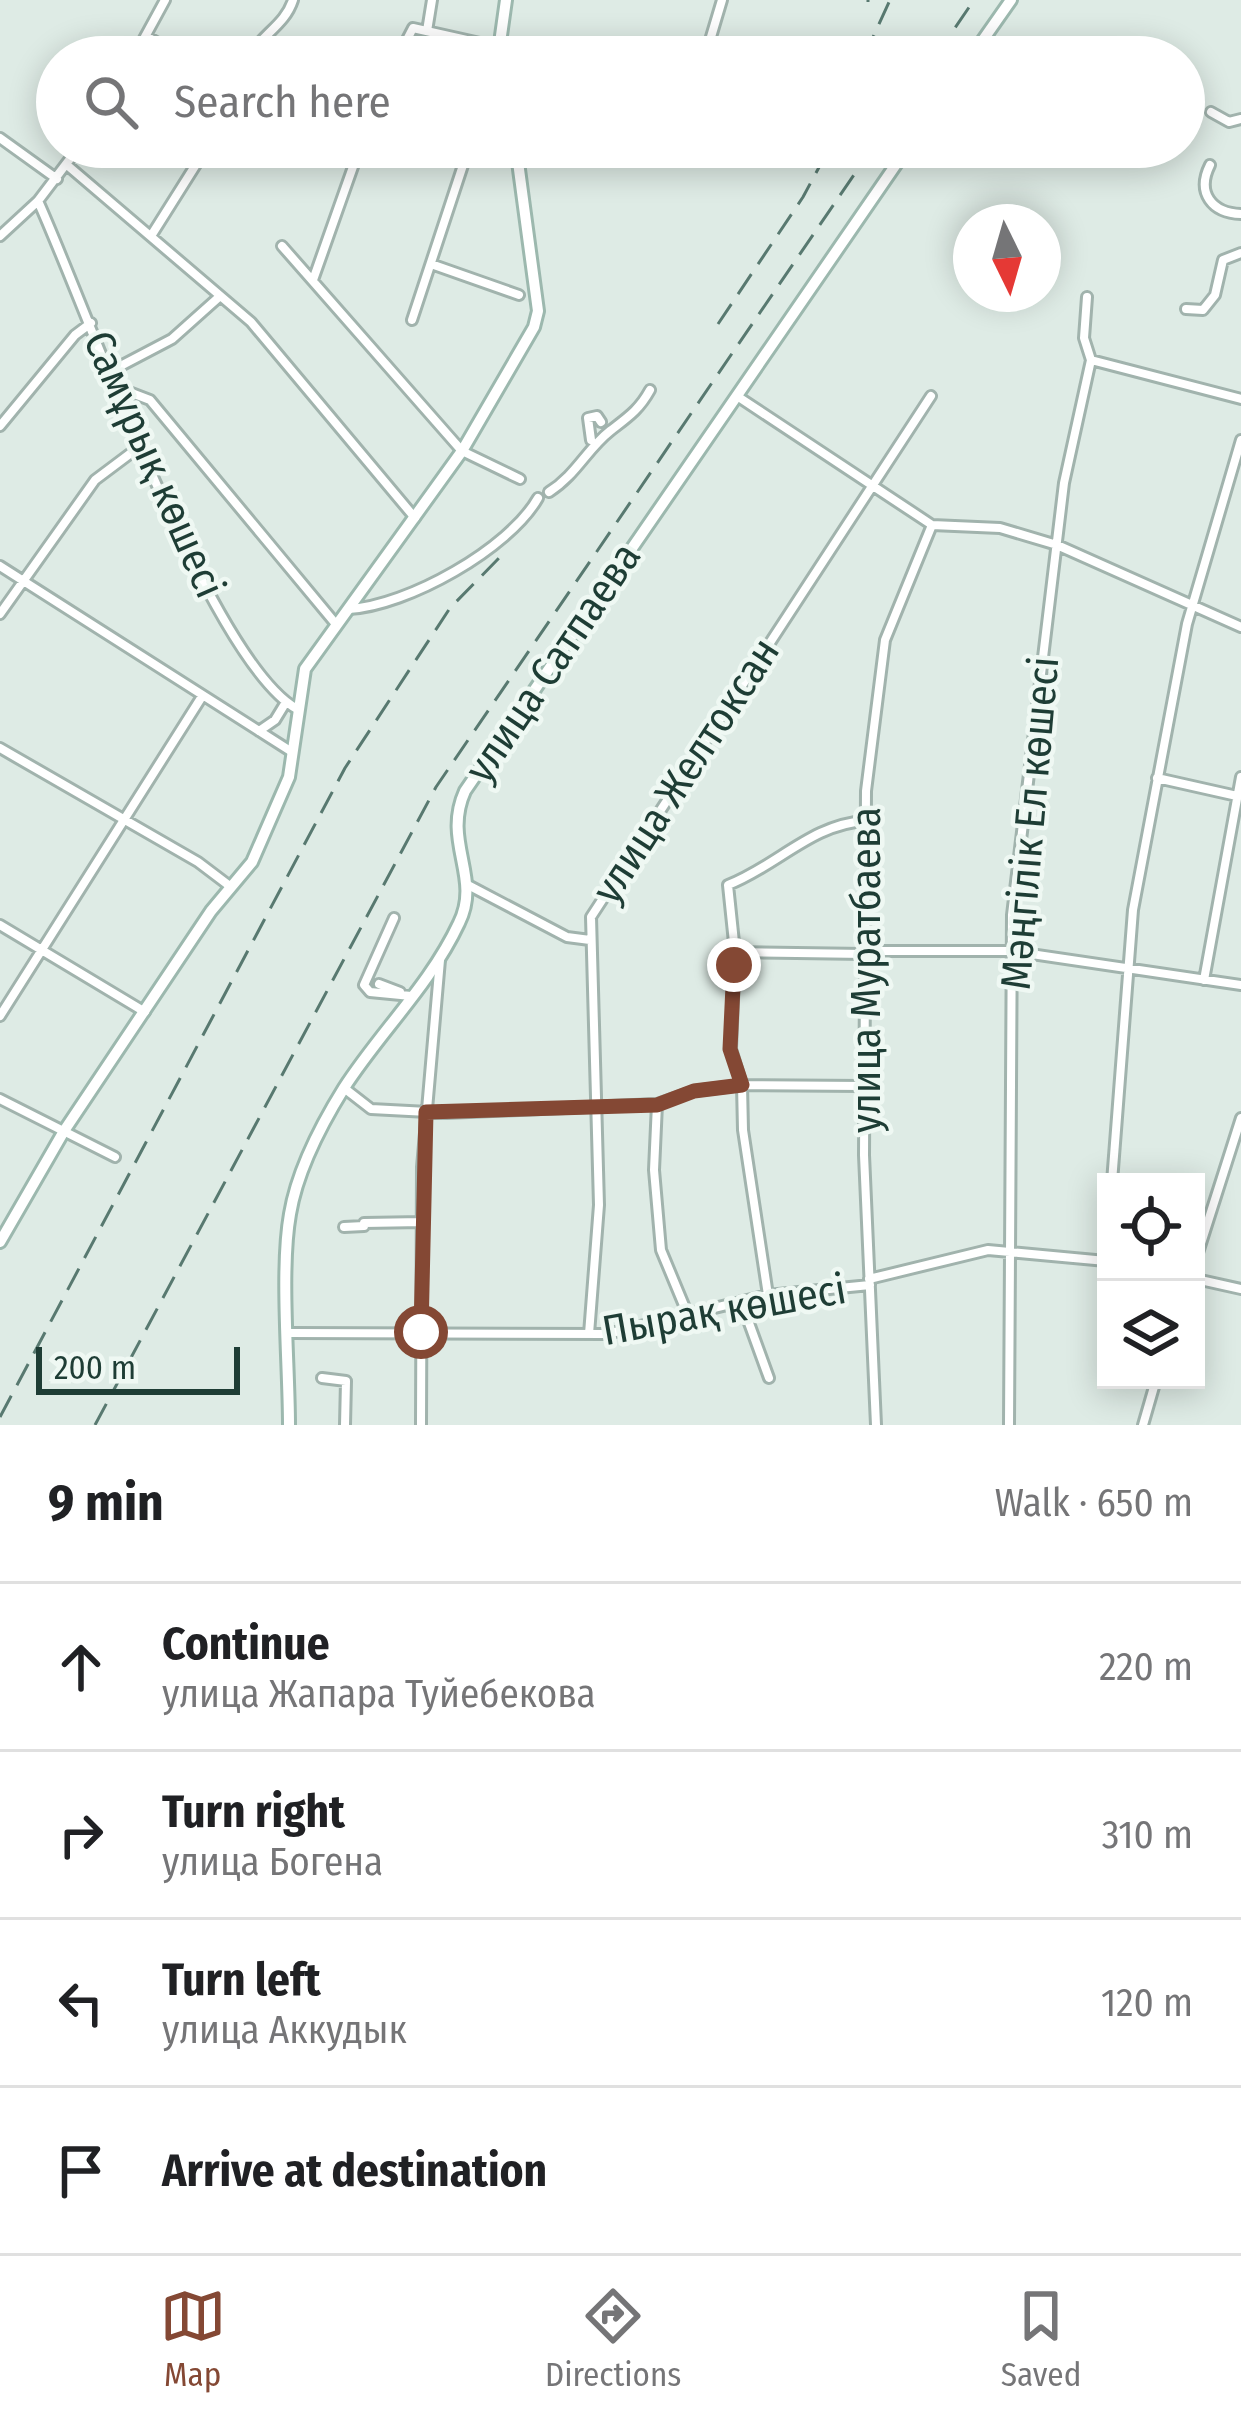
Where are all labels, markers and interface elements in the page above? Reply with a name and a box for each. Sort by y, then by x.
search box [36,36,1205,168]
icon: search [78,69,144,135]
text: Search here [174,75,391,129]
north arrow [953,204,1061,312]
street label: Самұрық көшесі [73,323,235,605]
street label: улица Сатпаева [454,533,651,792]
street label: улица Желтоксан [582,629,790,912]
street label: Мәңгілік Ел көшесі [991,655,1069,992]
street label: улица Муратбаева [841,807,891,1133]
route end [707,938,761,992]
map controls [1097,1173,1205,1389]
button: locate [1097,1173,1205,1281]
street label: Пырақ көшесі [599,1264,850,1356]
button: layers [1097,1281,1205,1389]
route start [394,1305,448,1359]
scale bar [36,1341,240,1394]
text: 200 m [54,1348,136,1388]
text: 9 min [48,1472,164,1534]
text: Walk · 650 m [995,1480,1193,1526]
text: Continue [162,1617,330,1671]
icon: ahead [48,1634,114,1700]
text: 220 m [1099,1644,1193,1690]
text: улица Жапара Туйебекова [162,1671,596,1717]
text: Turn right [162,1785,345,1839]
icon: right [48,1802,114,1868]
text: 310 m [1102,1812,1193,1858]
text: улица Богена [162,1839,383,1885]
text: Turn left [162,1953,321,2007]
icon: left [48,1970,114,2036]
text: 120 m [1101,1980,1193,2026]
text: улица Аккудык [162,2007,407,2053]
icon: arrive [48,2138,114,2204]
text: Arrive at destination [162,2144,547,2198]
tab: Map [160,2283,226,2395]
tab: Directions [545,2283,681,2395]
tab: Saved [1001,2283,1081,2395]

